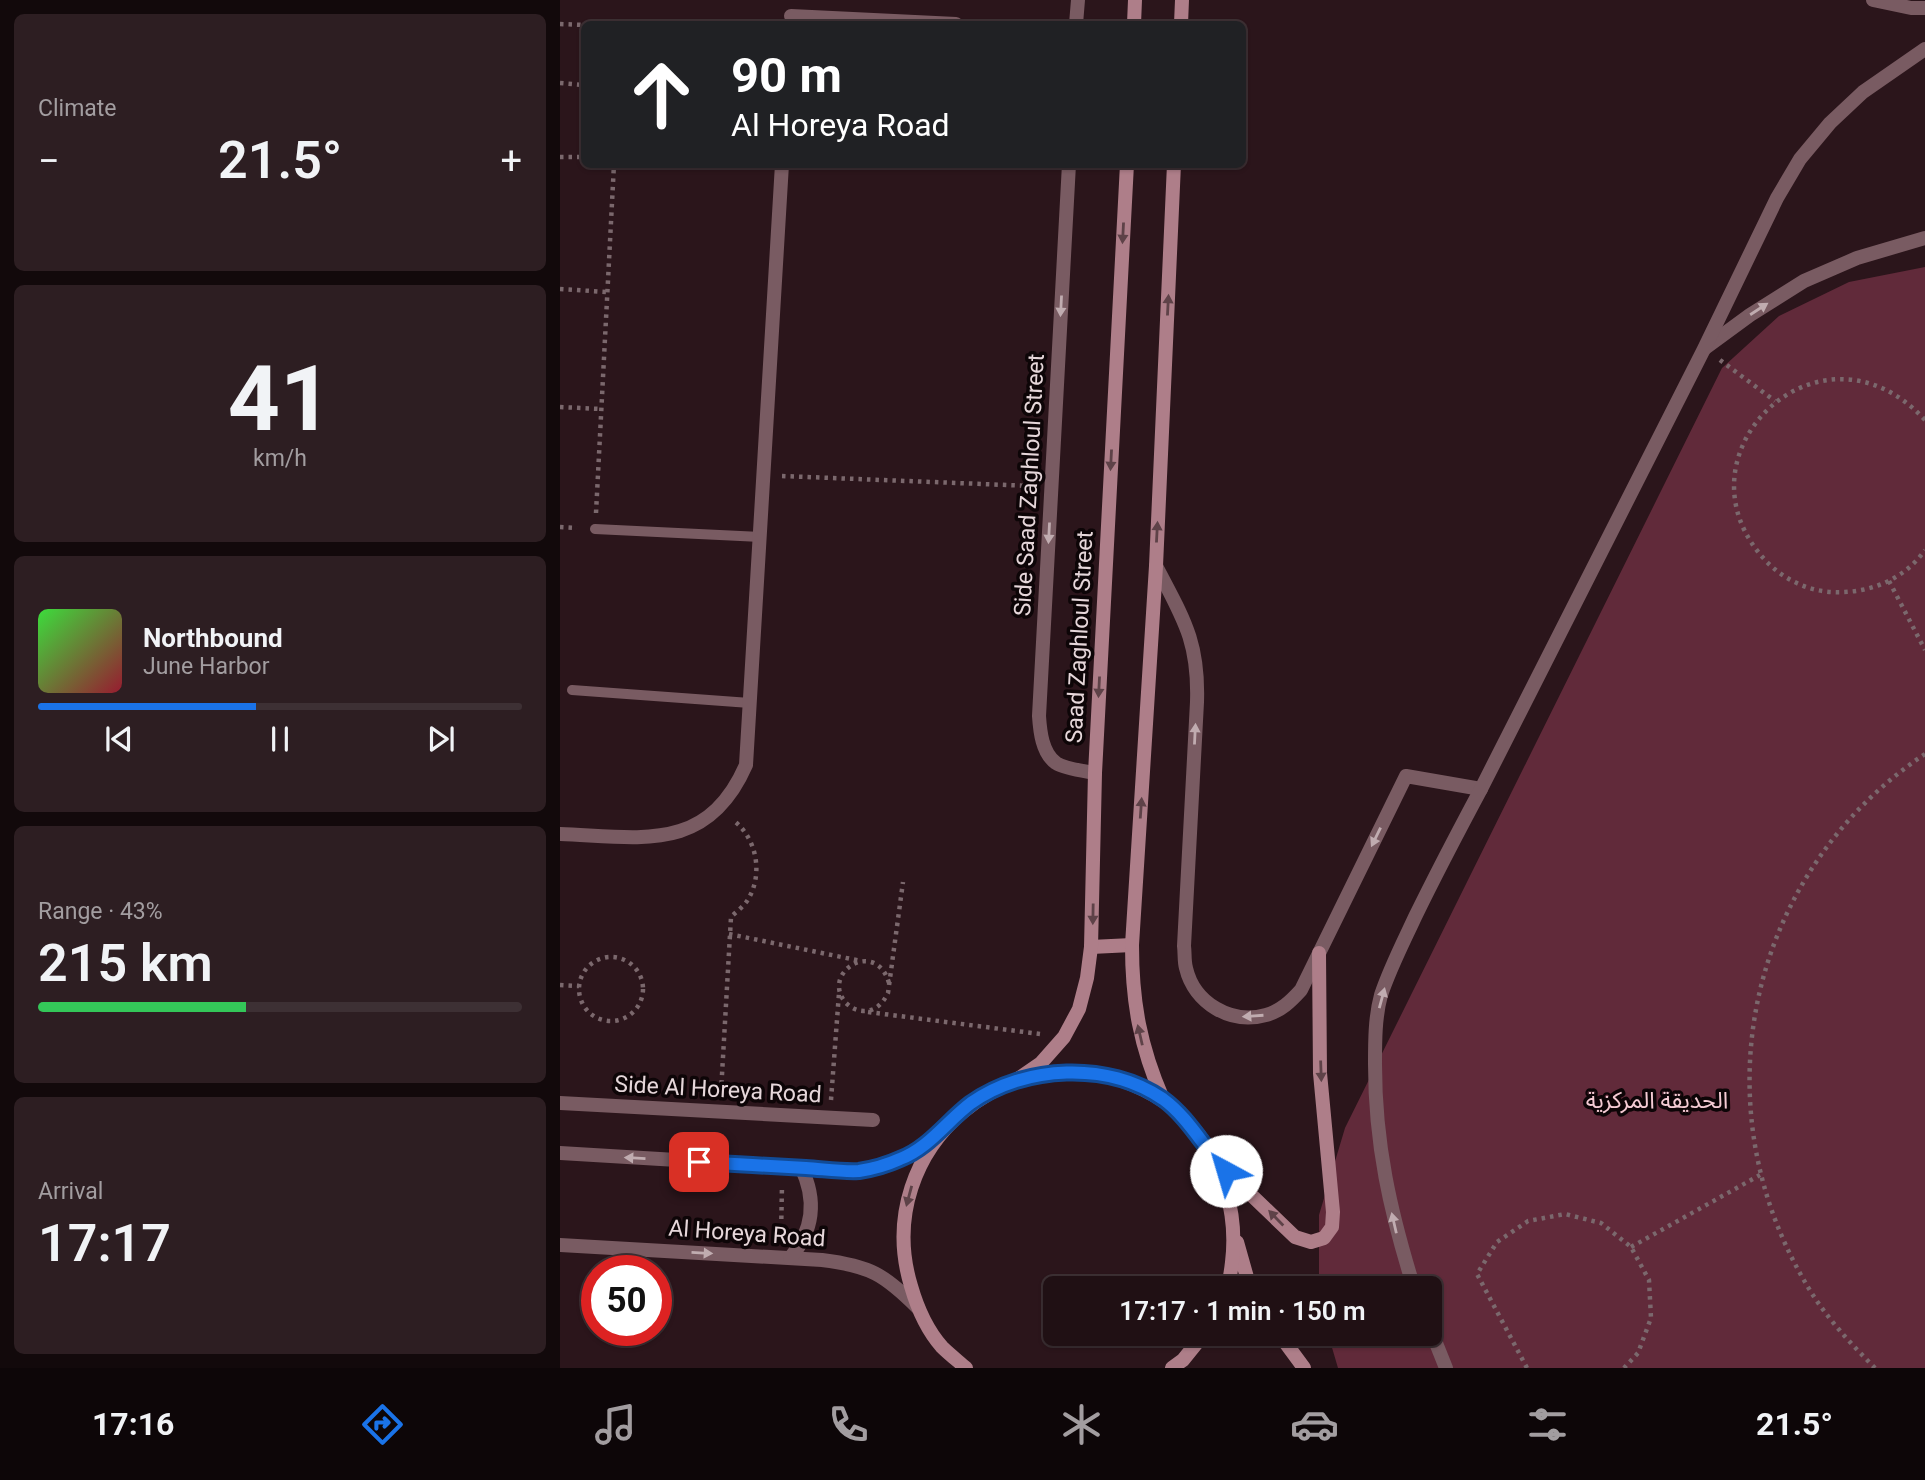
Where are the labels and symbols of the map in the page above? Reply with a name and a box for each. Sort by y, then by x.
one-way arrow [1117,222,1128,244]
one-way arrow [1162,294,1173,316]
one-way arrow [1056,295,1067,317]
one-way arrow [1750,303,1769,316]
street label: Side Saad Zaghloul Street [1009,353,1050,617]
one-way arrow [1106,449,1117,471]
one-way arrow [1152,521,1163,543]
one-way arrow [1044,522,1055,544]
street label: Saad Zaghloul Street [1060,530,1099,744]
one-way arrow [1094,676,1105,698]
one-way arrow [1190,723,1201,745]
one-way arrow [1136,797,1147,819]
one-way arrow [1370,827,1382,847]
one-way arrow [1087,904,1098,926]
one-way arrow [1377,986,1388,1008]
one-way arrow [1242,1011,1264,1022]
one-way arrow [1134,1024,1145,1046]
one-way arrow [1315,1060,1326,1082]
street label: Side Al Horeya Road [614,1071,822,1108]
park label: الحديقة المركزية [1586,1087,1728,1114]
pin [669,1132,729,1192]
position arrow [1189,1134,1263,1208]
one-way arrow [623,1152,645,1163]
one-way arrow [904,1186,914,1207]
one-way arrow [1268,1210,1284,1227]
one-way arrow [1389,1211,1400,1233]
street label: Al Horeya Road [668,1215,826,1252]
one-way arrow [691,1248,713,1259]
speed limit sign: 50 [581,1255,672,1346]

